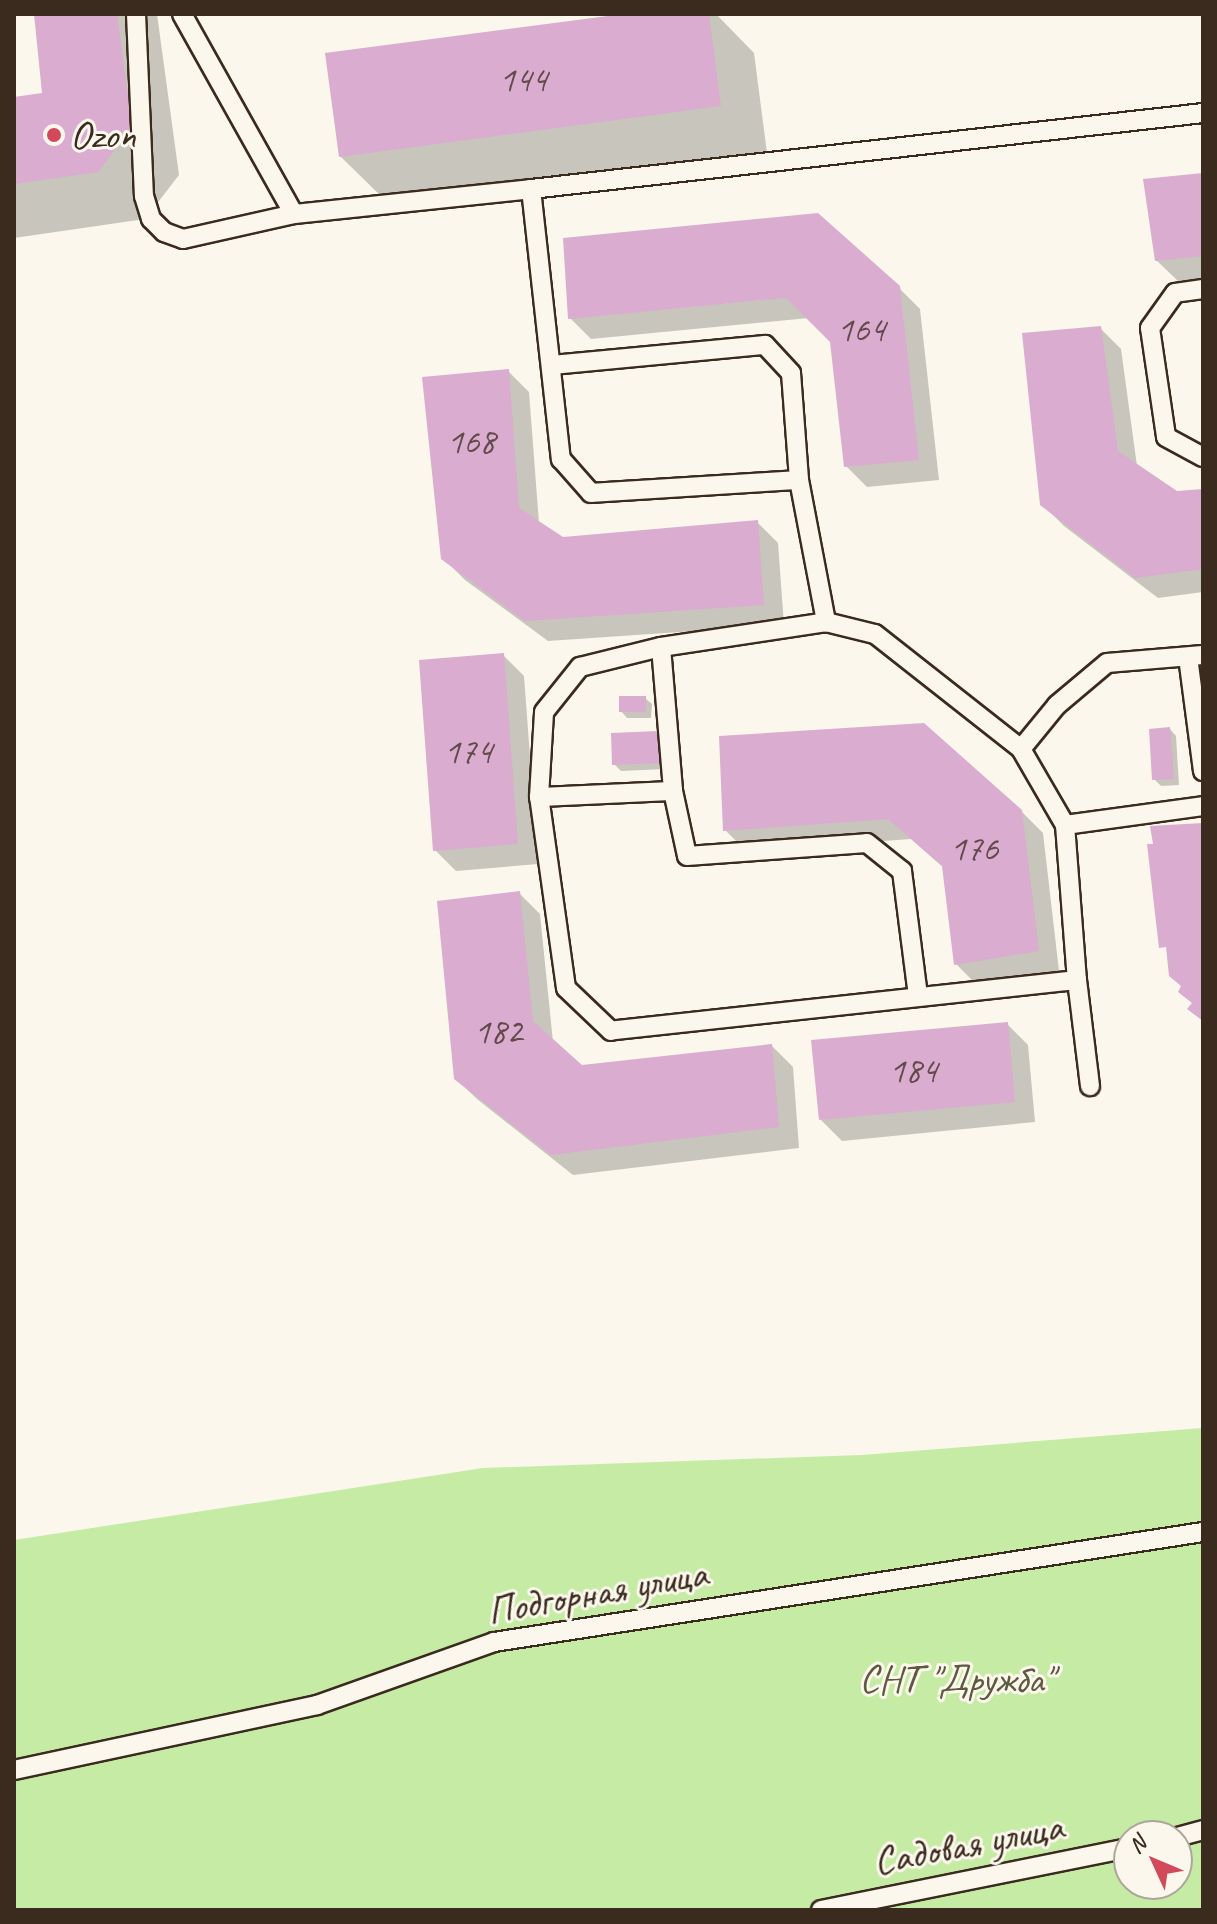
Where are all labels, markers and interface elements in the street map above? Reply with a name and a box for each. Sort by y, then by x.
house number: 144 [499,58,547,102]
place label: Ozon [70,111,136,159]
marker: Ozon [45,126,63,144]
house number: 164 [837,308,885,352]
house number: 168 [447,420,495,464]
house number: 174 [444,730,492,774]
house number: 176 [950,827,998,871]
house number: 182 [474,1010,522,1054]
house number: 184 [889,1049,937,1093]
street label: Подгорная улица [482,1549,712,1635]
park label: СНТ "Дружба" [859,1655,1053,1703]
street label: Садовая улица [868,1802,1068,1886]
north arrow [1113,1820,1193,1900]
text: N [1122,1830,1152,1859]

